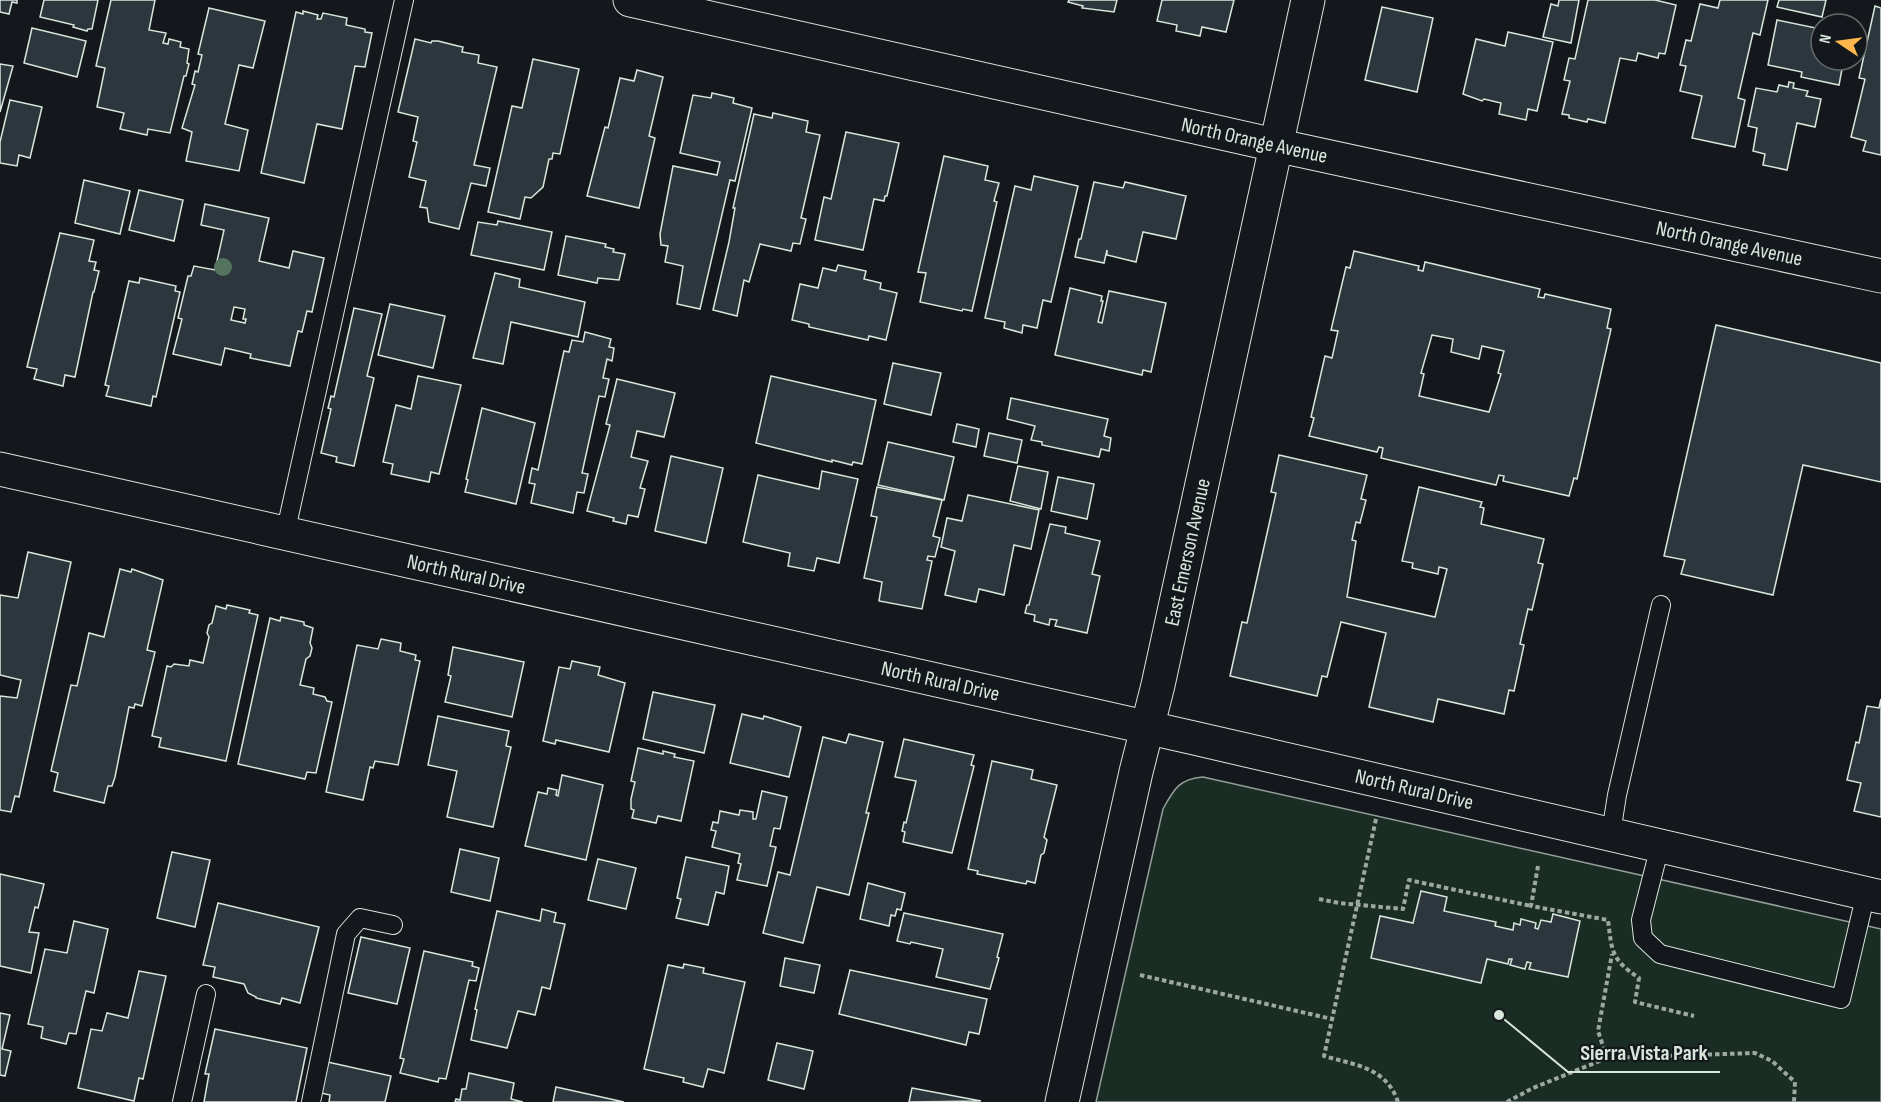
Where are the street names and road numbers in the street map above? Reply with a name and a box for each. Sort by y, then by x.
street label: North Orange Avenue [1179,112,1330,169]
street label: North Orange Avenue [1654,215,1805,271]
street label: East Emerson Avenue [1159,476,1215,628]
street label: North Rural Drive [405,549,528,600]
street label: North Rural Drive [879,655,1002,706]
street label: North Rural Drive [1353,763,1476,815]

